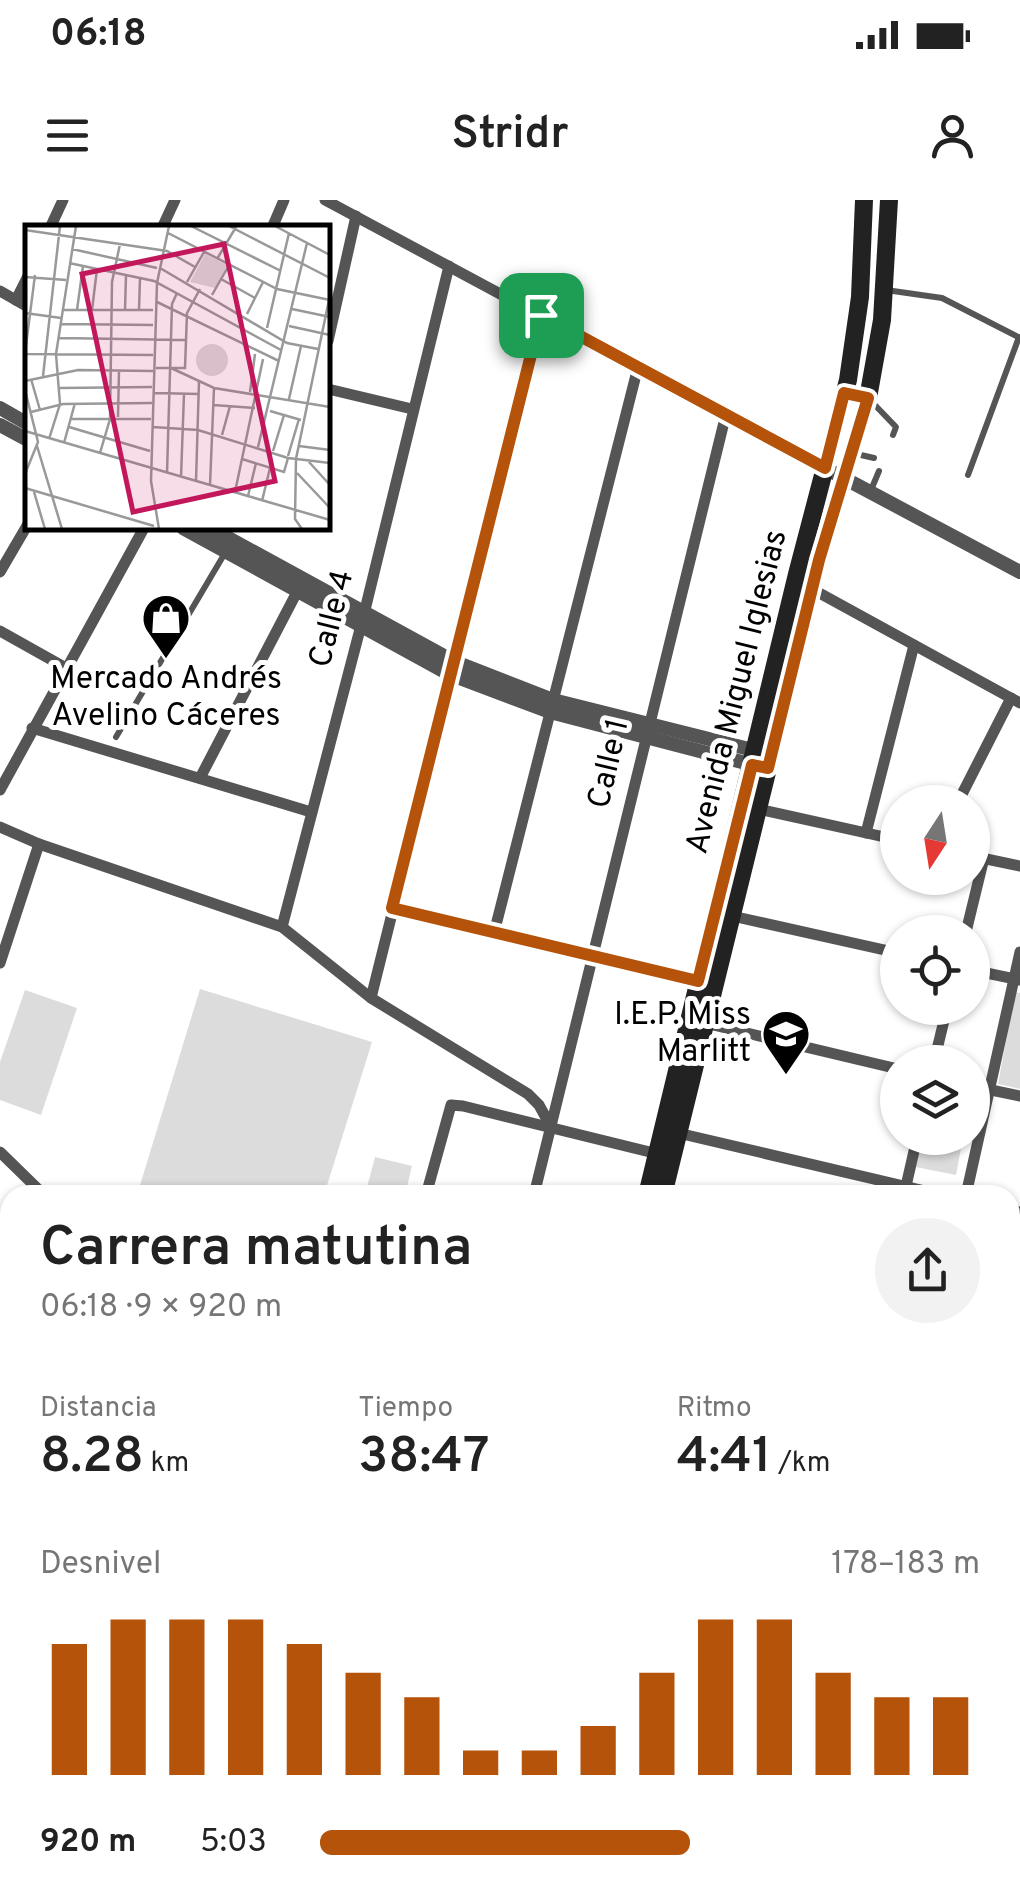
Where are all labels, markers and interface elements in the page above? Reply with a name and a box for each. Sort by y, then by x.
text: 06:18 [50,11,147,60]
text: Stridr [451,107,569,164]
icon: menu [40,108,95,163]
icon: person [925,108,980,163]
inset map [25,225,330,530]
pin [499,273,584,358]
icon: arrive [514,288,569,343]
street label: Avenida Miguel Iglesias [678,526,798,858]
street label: Calle 4 [302,566,364,672]
shop icon: Mercado Andrés Avelino Cáceres [140,592,192,660]
place label: Mercado Andrés Avelino Cáceres [50,660,282,737]
street label: Calle 1 [580,715,640,813]
north arrow [880,785,990,895]
map controls [880,785,990,1155]
button: locate [880,915,990,1025]
place label: I.E.P. Miss Marlitt [614,996,751,1073]
school or university icon: I.E.P. Miss Marlitt [760,1008,812,1076]
button: layers [880,1045,990,1155]
text: Carrera matutina [40,1215,472,1285]
button: share [875,1218,980,1323]
text: 06:18 · 9 × 920 m [40,1288,282,1328]
text: Distancia [40,1391,156,1427]
text: Tiempo [358,1391,453,1427]
text: Ritmo [677,1391,752,1427]
text: 8.28 [40,1427,144,1490]
text: 38:47 [358,1427,490,1490]
text: 4:41 [677,1427,772,1490]
text: km [144,1446,189,1482]
text: /km [772,1446,830,1482]
text: Desnivel [40,1545,161,1585]
text: 178–183 m [831,1545,980,1585]
text: 920 m [40,1823,136,1863]
text: 5:03 [200,1823,267,1863]

